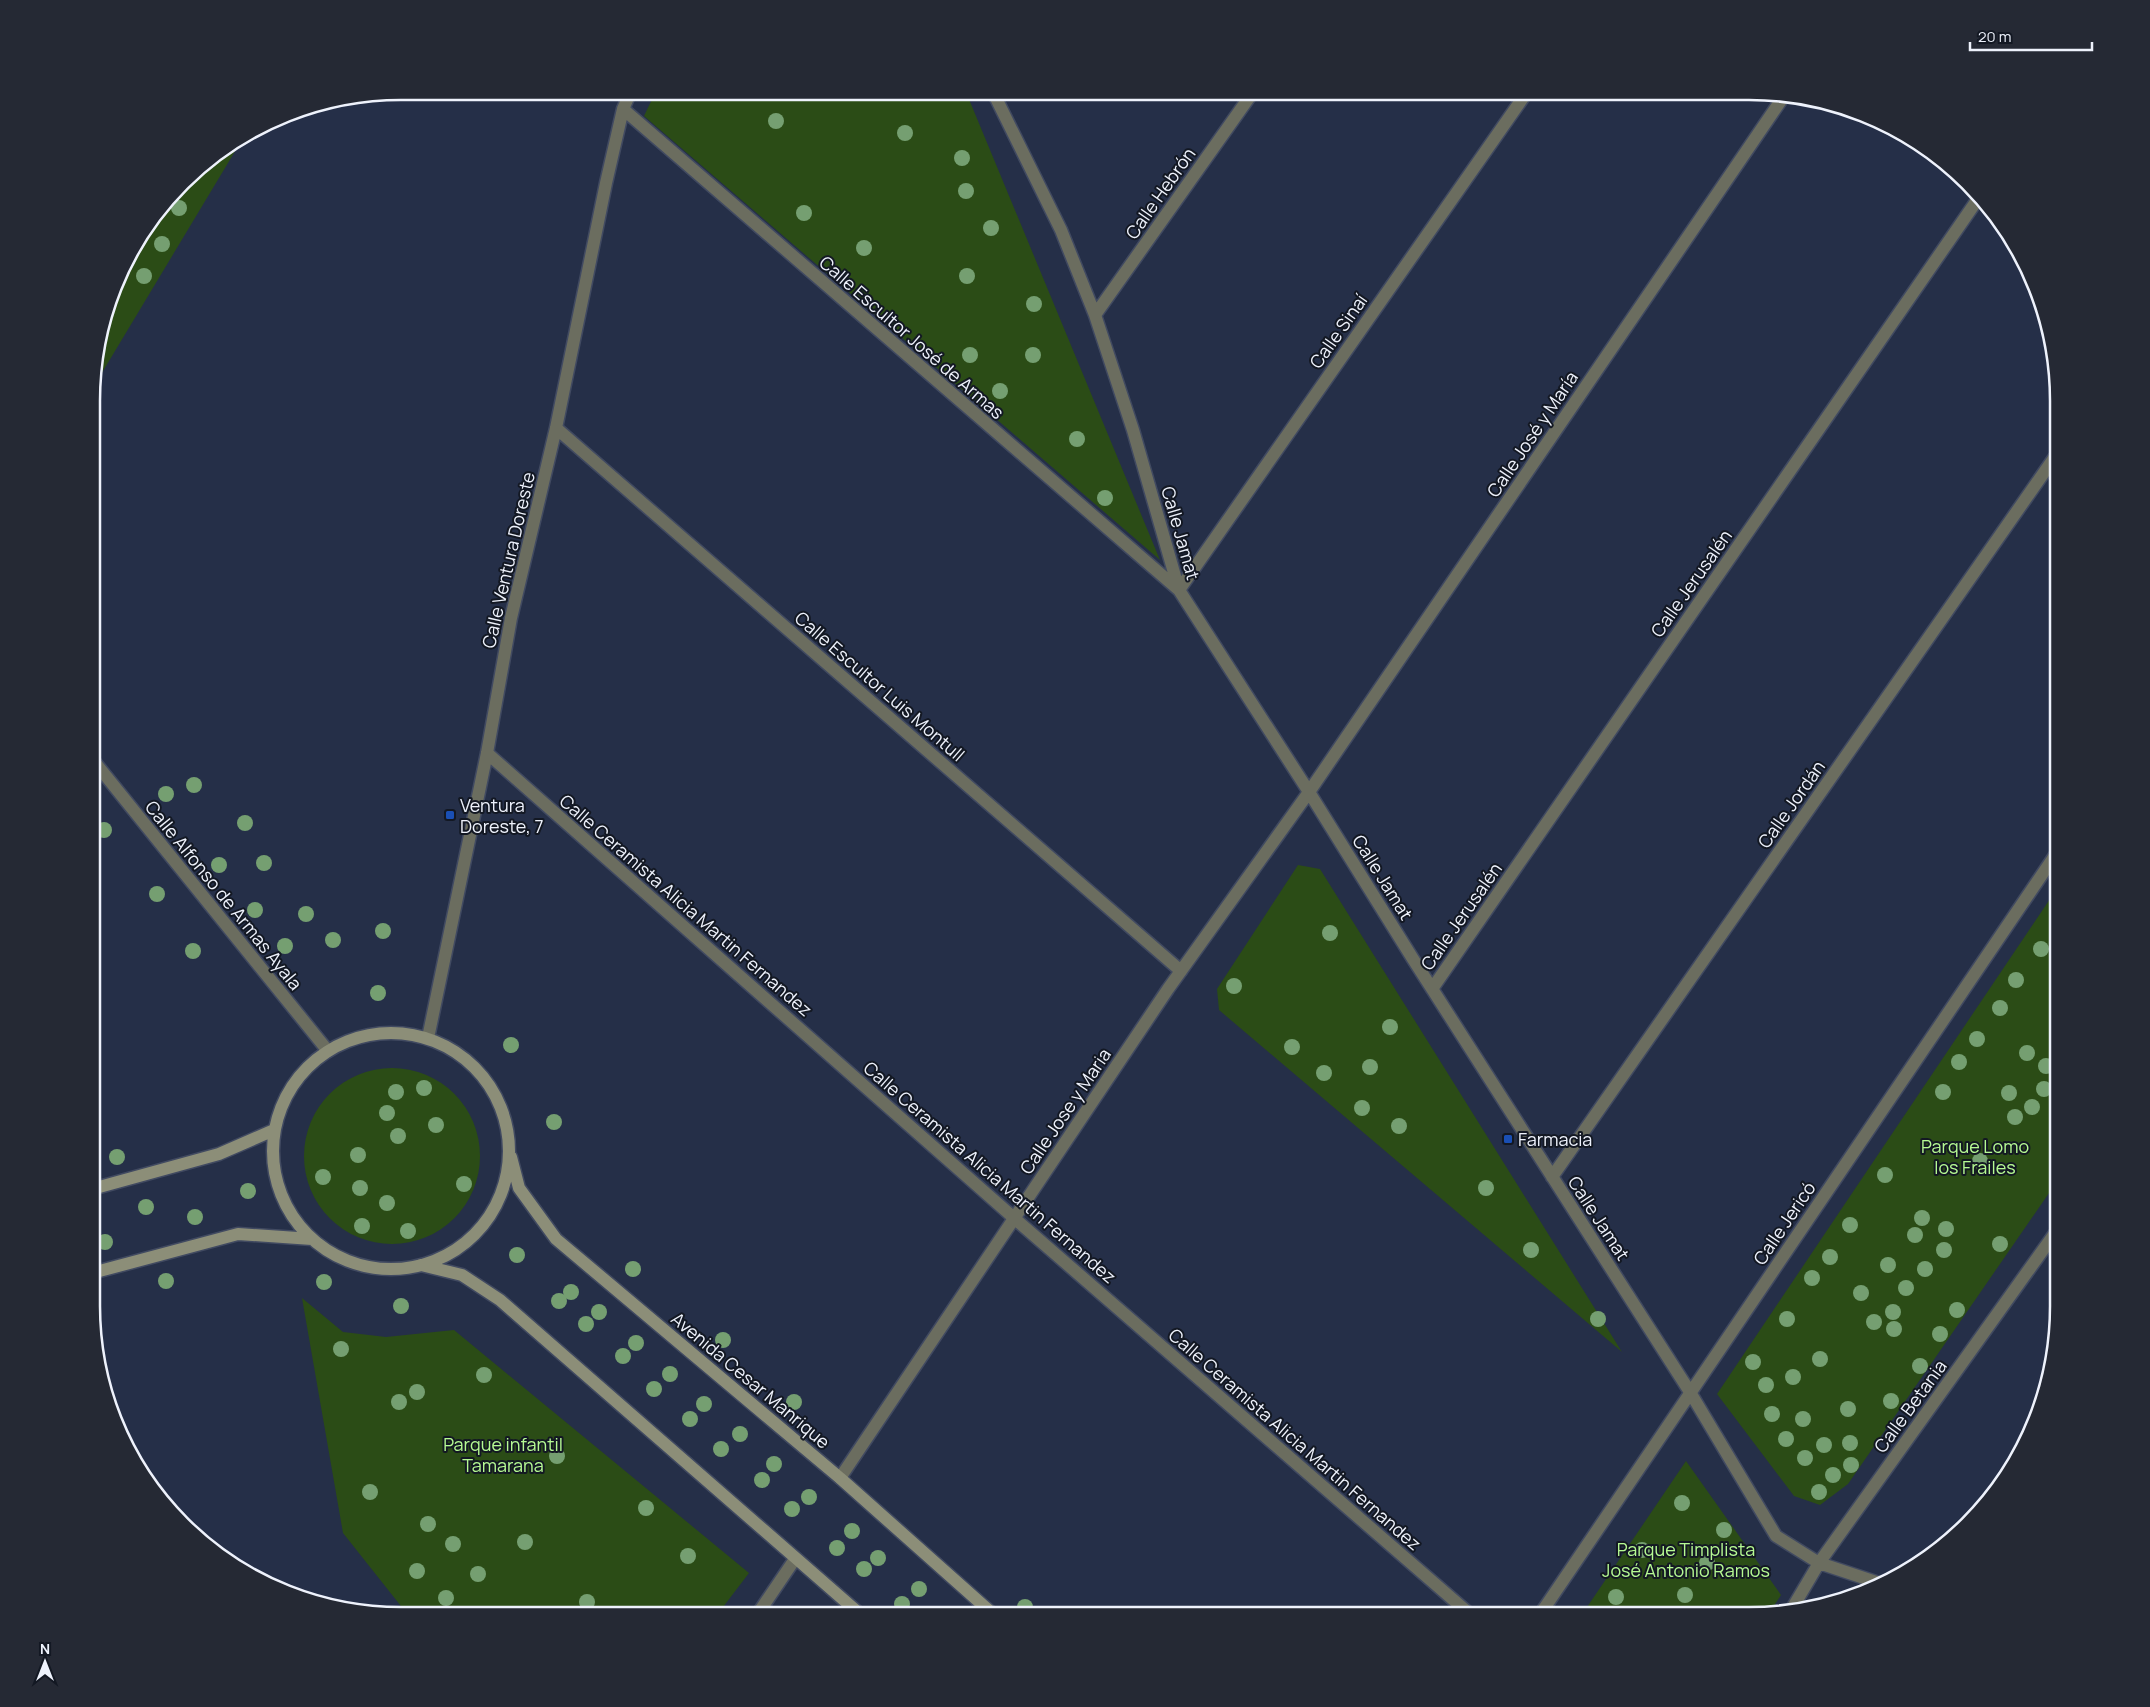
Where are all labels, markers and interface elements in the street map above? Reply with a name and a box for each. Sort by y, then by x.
scale bar [1970,20,2092,52]
text: 20 m [1978,26,2011,47]
street label: Calle Hebrón [1120,142,1200,244]
street label: Calle Escultor José de Armas [815,250,1009,424]
street label: Calle Sinaí [1304,289,1372,373]
street label: Calle José y María [1481,366,1583,502]
street label: Calle Ventura Doreste [476,470,540,650]
street label: Calle Jamat [1156,483,1206,583]
street label: Calle Jerusalén [1645,524,1737,642]
street label: Calle Escultor Luis Montull [790,606,970,766]
street label: Calle Jordán [1752,755,1830,853]
street label: Calle Ceramista Alicia Martin Fernandez [555,789,817,1021]
place label: Ventura Doreste, 7 [460,793,543,838]
street label: Calle Alfonso de Armas Ayala [140,795,308,995]
marker: Ventura Doreste, 7 [444,809,456,821]
street label: Calle Jamat [1347,830,1419,924]
street label: Calle Jerusalén [1415,857,1507,975]
street label: Calle Jose y Maria [1014,1043,1116,1179]
street label: Calle Ceramista Alicia Martin Fernandez [859,1056,1121,1288]
place label: Farmacia [1518,1127,1592,1151]
marker: Farmacia [1502,1133,1514,1145]
park label: Parque Lomo los Frailes [1921,1134,2029,1179]
street label: Calle Jamat [1563,1171,1635,1265]
street label: Calle Jericó [1747,1177,1821,1269]
street label: Avenida Cesar Manrique [667,1306,835,1454]
street label: Calle Ceramista Alicia Martin Fernandez [1164,1323,1426,1555]
street label: Calle Betania [1868,1355,1952,1457]
park label: Parque infantil Tamarana [443,1432,563,1477]
park label: Parque Timplista José Antonio Ramos [1602,1537,1770,1582]
north arrow [20,1637,70,1687]
text: N [40,1639,50,1658]

